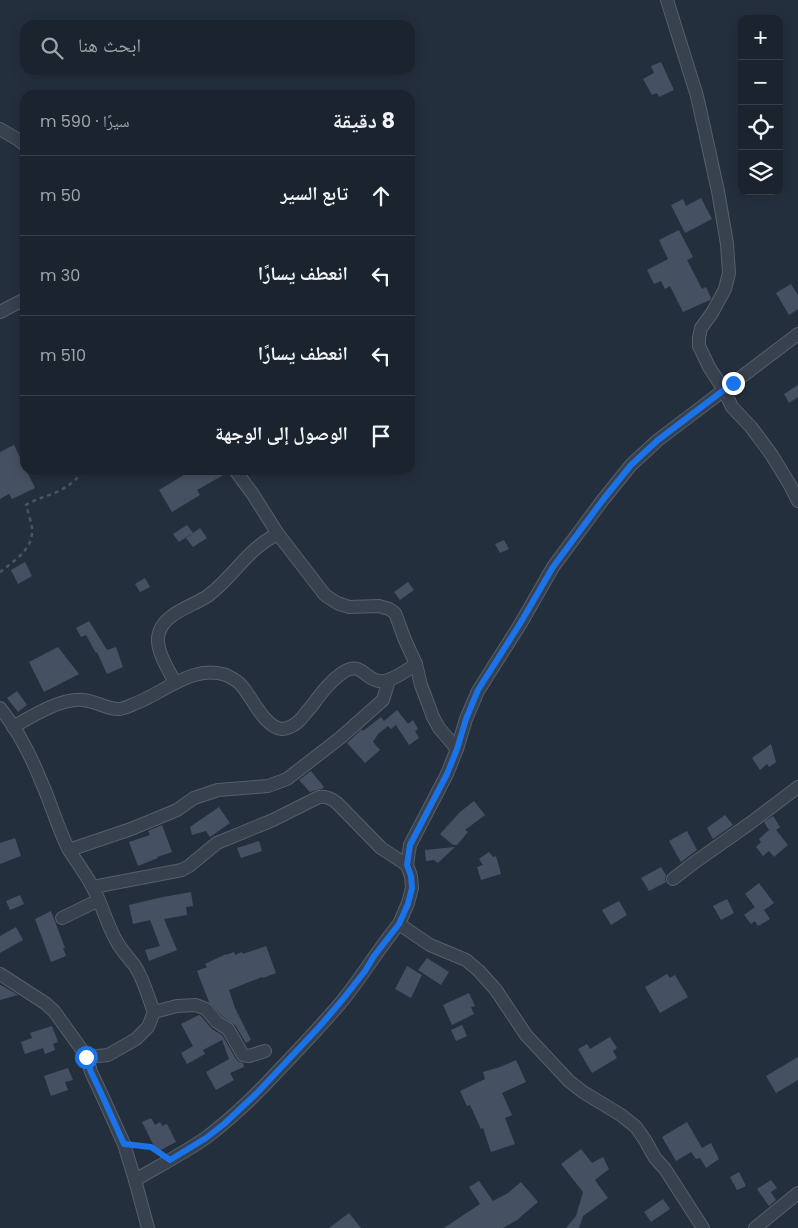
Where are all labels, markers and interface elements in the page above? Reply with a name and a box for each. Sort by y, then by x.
map controls [738,15,783,195]
button: + [738,15,783,60]
search box [20,20,415,75]
text: ابحث هنا [78,32,141,59]
icon: search [38,34,66,62]
button: − [738,60,783,105]
button: locate [738,105,783,150]
text: 8 دقيقة [333,106,395,135]
text: سيرًا · 590 m [40,110,129,133]
button: layers [738,150,783,195]
text: تابع السير [281,180,348,207]
icon: ahead [367,182,395,210]
text: 50 m [40,184,81,207]
text: انعطف يسارًا [258,260,348,287]
icon: left [367,262,395,290]
text: 30 m [40,264,80,287]
text: انعطف يسارًا [258,340,348,367]
icon: left [367,342,395,370]
text: 510 m [40,344,86,367]
route end [722,372,745,395]
text: الوصول إلى الوجهة [215,420,348,447]
icon: arrive [367,422,395,450]
route start [75,1046,98,1069]

